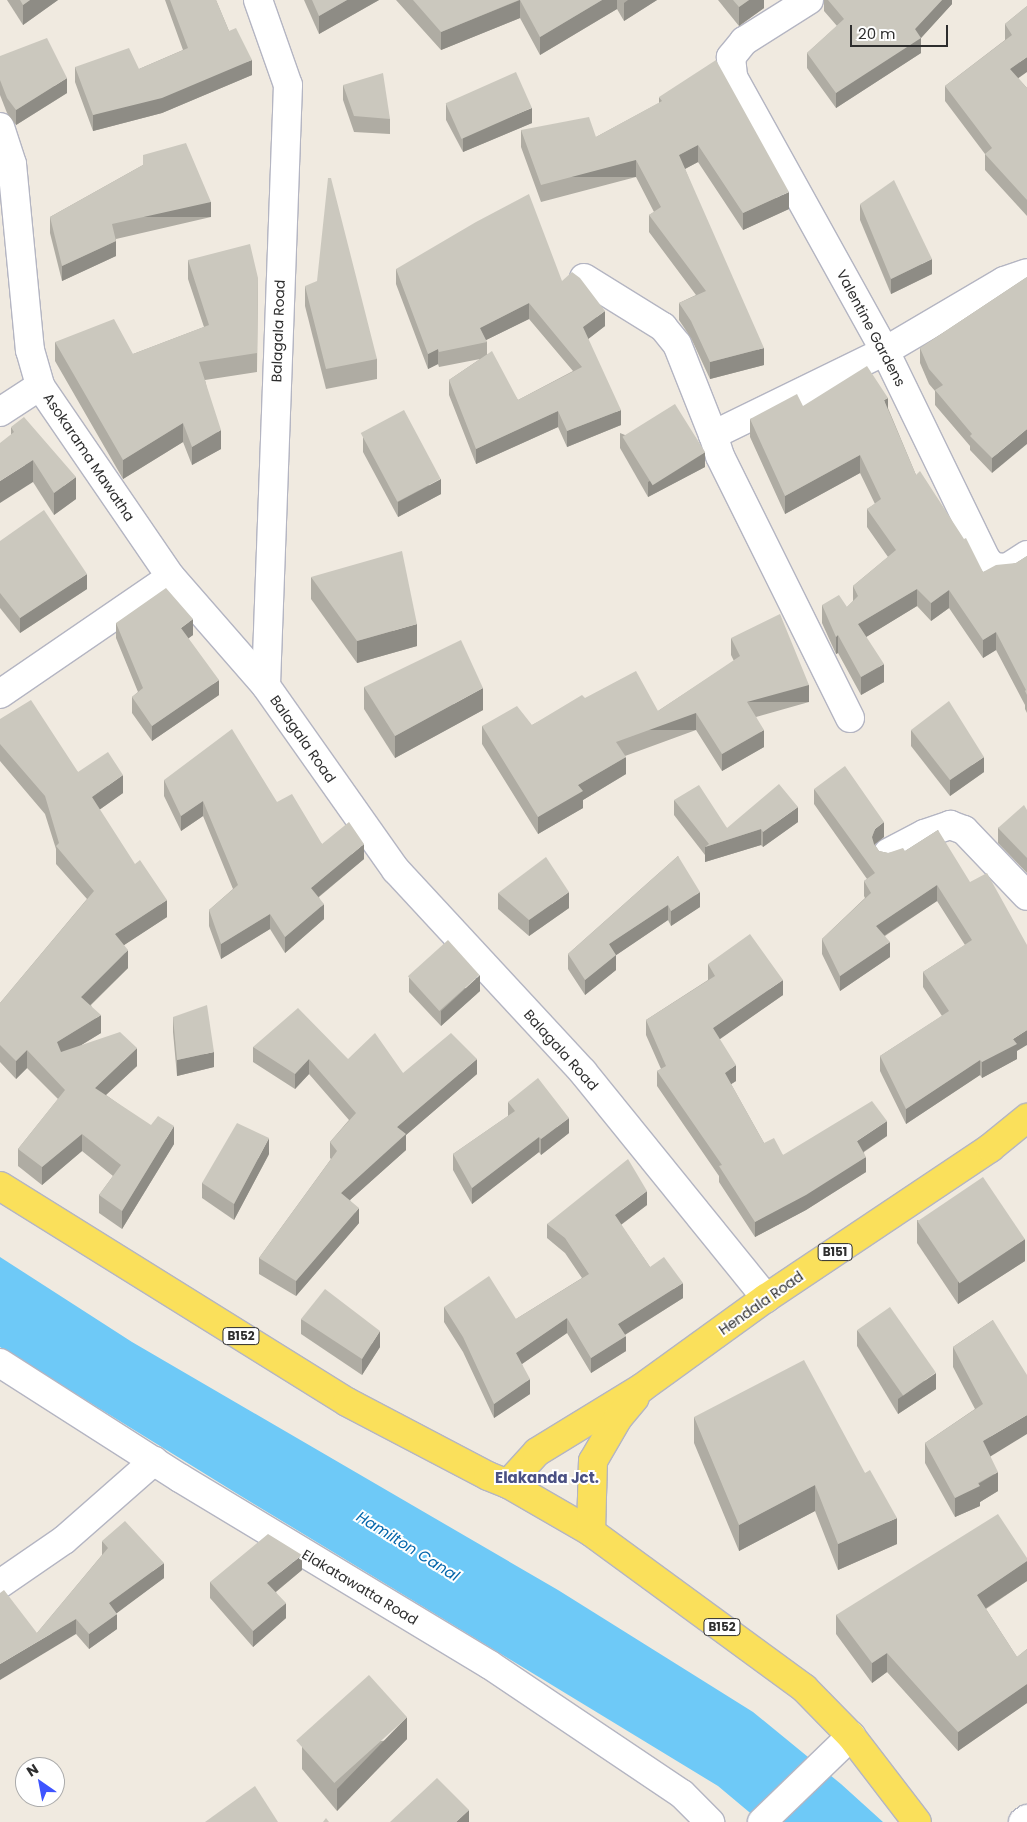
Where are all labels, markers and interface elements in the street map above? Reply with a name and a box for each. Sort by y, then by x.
scale bar [852,15,950,47]
text: 20 m [858,23,896,44]
street label: Valentine Gardens [833,267,909,389]
street label: Balagala Road [268,279,288,383]
street label: Asokarama Mawatha [40,390,138,524]
street label: Balagala Road [267,692,339,786]
street label: Balagala Road [520,1006,602,1094]
road number: B151 [818,1242,852,1262]
street label: Hendala Road [716,1268,806,1338]
road number: B152 [222,1326,260,1345]
district label: Elakanda Jct. [495,1469,599,1487]
water label: Hamilton Canal [353,1507,463,1585]
street label: Elakatawatta Road [299,1546,421,1628]
road number: B152 [703,1618,741,1636]
north arrow [15,1757,65,1807]
text: N [23,1759,42,1782]

